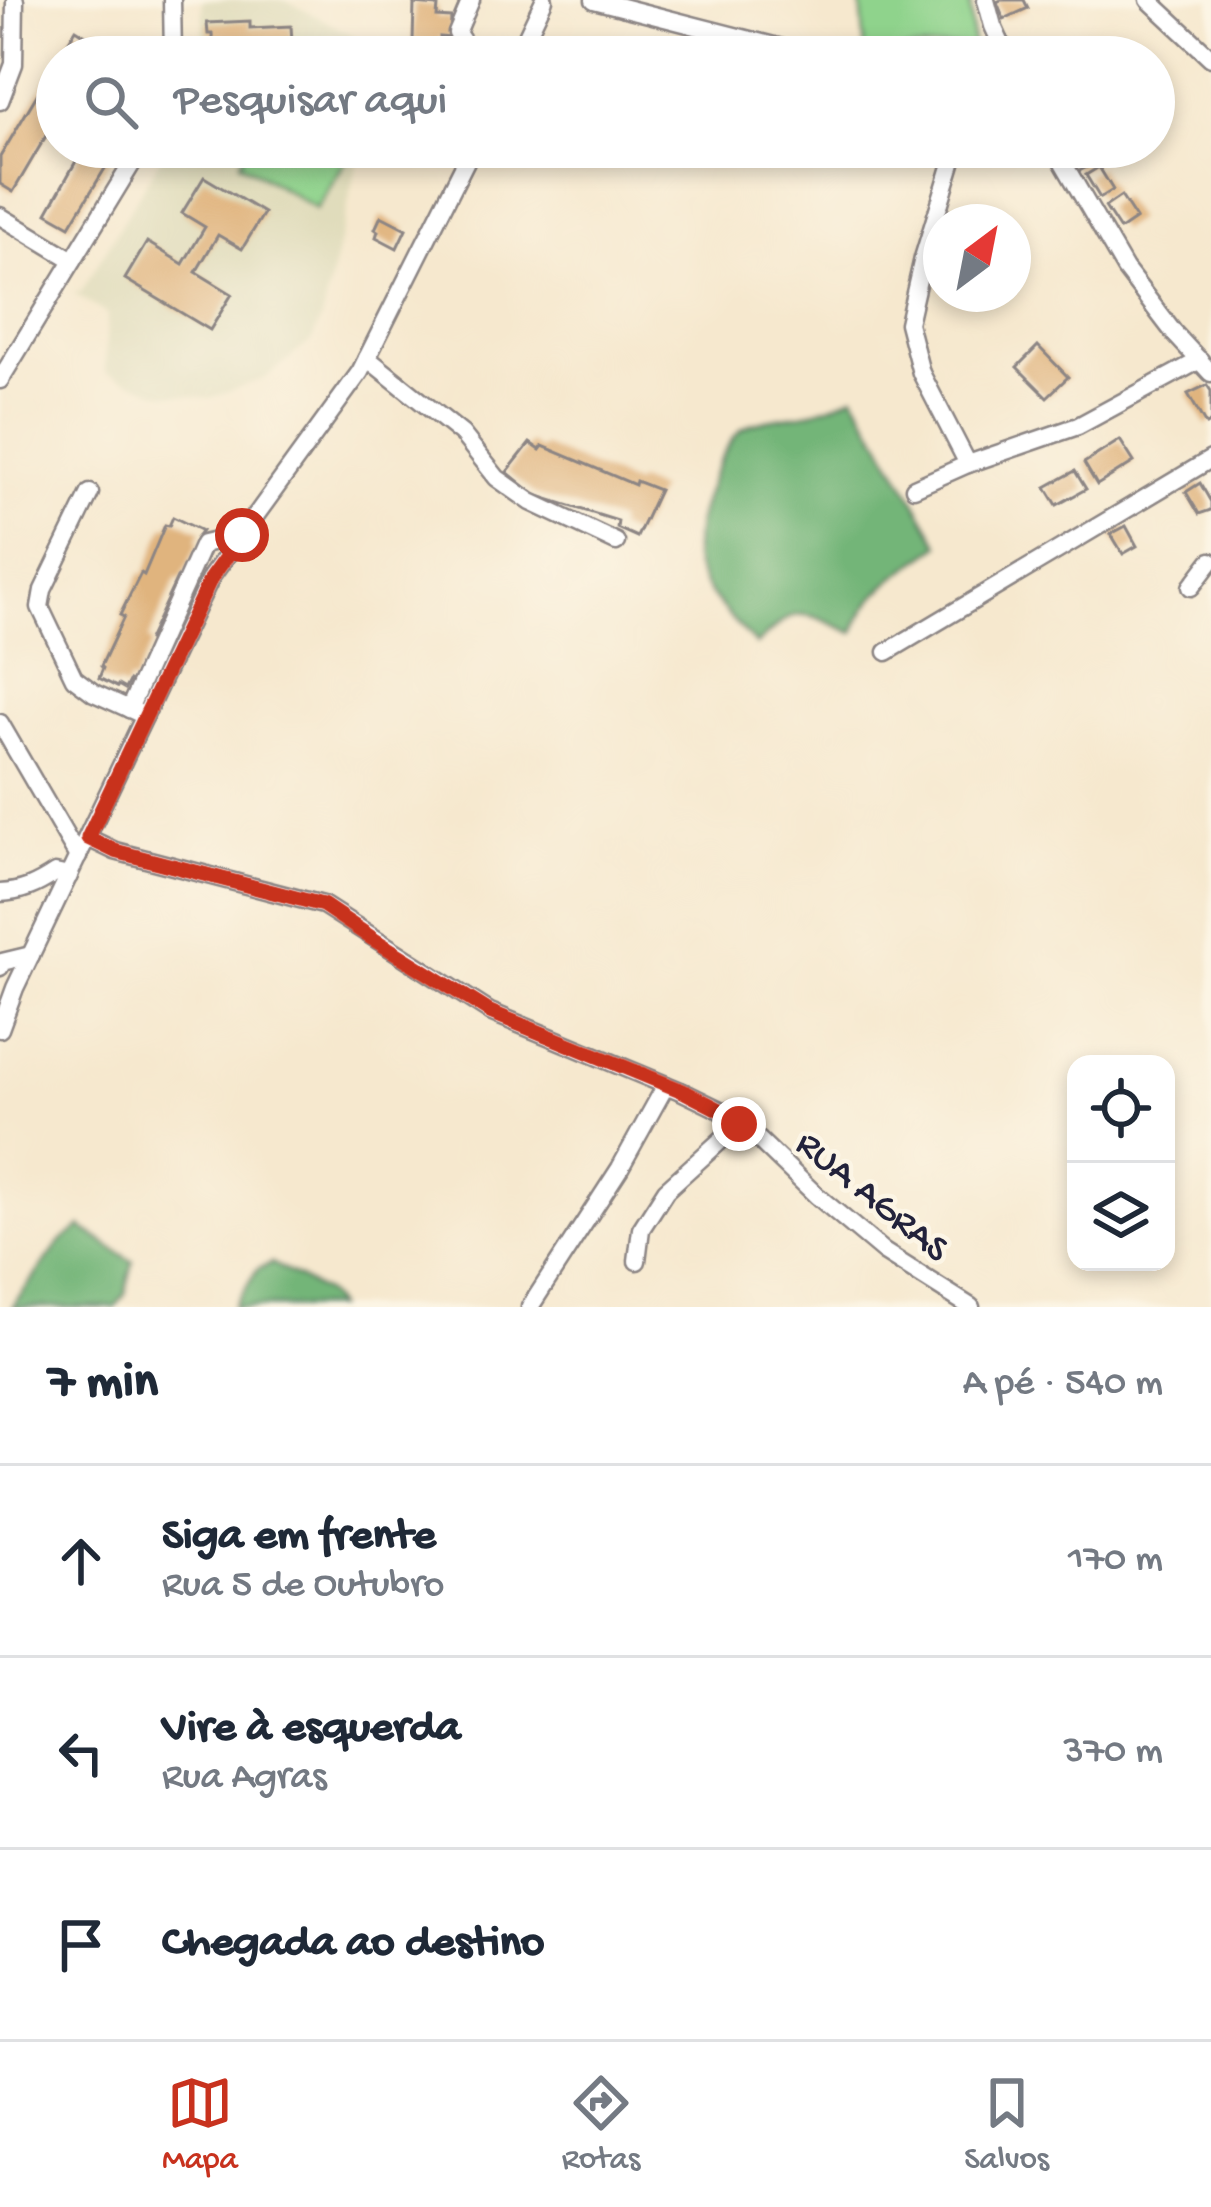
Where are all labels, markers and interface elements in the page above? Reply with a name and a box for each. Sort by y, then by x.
search box [36,36,1175,168]
icon: search [78,69,144,135]
text: Pesquisar aqui [174,76,447,129]
north arrow [923,204,1031,312]
route start [215,508,269,562]
map controls [1067,1055,1175,1271]
button: locate [1067,1055,1175,1163]
route end [712,1097,766,1151]
street label: RUA AGRAS [784,1123,957,1275]
button: layers [1067,1163,1175,1271]
text: 7 min [48,1355,158,1415]
text: A pé · 540 m [963,1362,1163,1408]
text: Siga em frente [162,1511,436,1564]
icon: ahead [48,1528,114,1594]
text: 170 m [1068,1538,1163,1584]
text: Rua 5 de Outubro [162,1564,444,1610]
text: Vire à esquerda [162,1703,461,1756]
icon: left [48,1720,114,1786]
text: 370 m [1063,1730,1163,1776]
text: Rua Agras [162,1756,327,1802]
icon: arrive [48,1912,114,1978]
text: Chegada ao destino [162,1918,544,1971]
tab: Mapa [162,2070,238,2180]
tab: Rotas [562,2070,640,2180]
tab: Salvos [964,2070,1049,2180]

